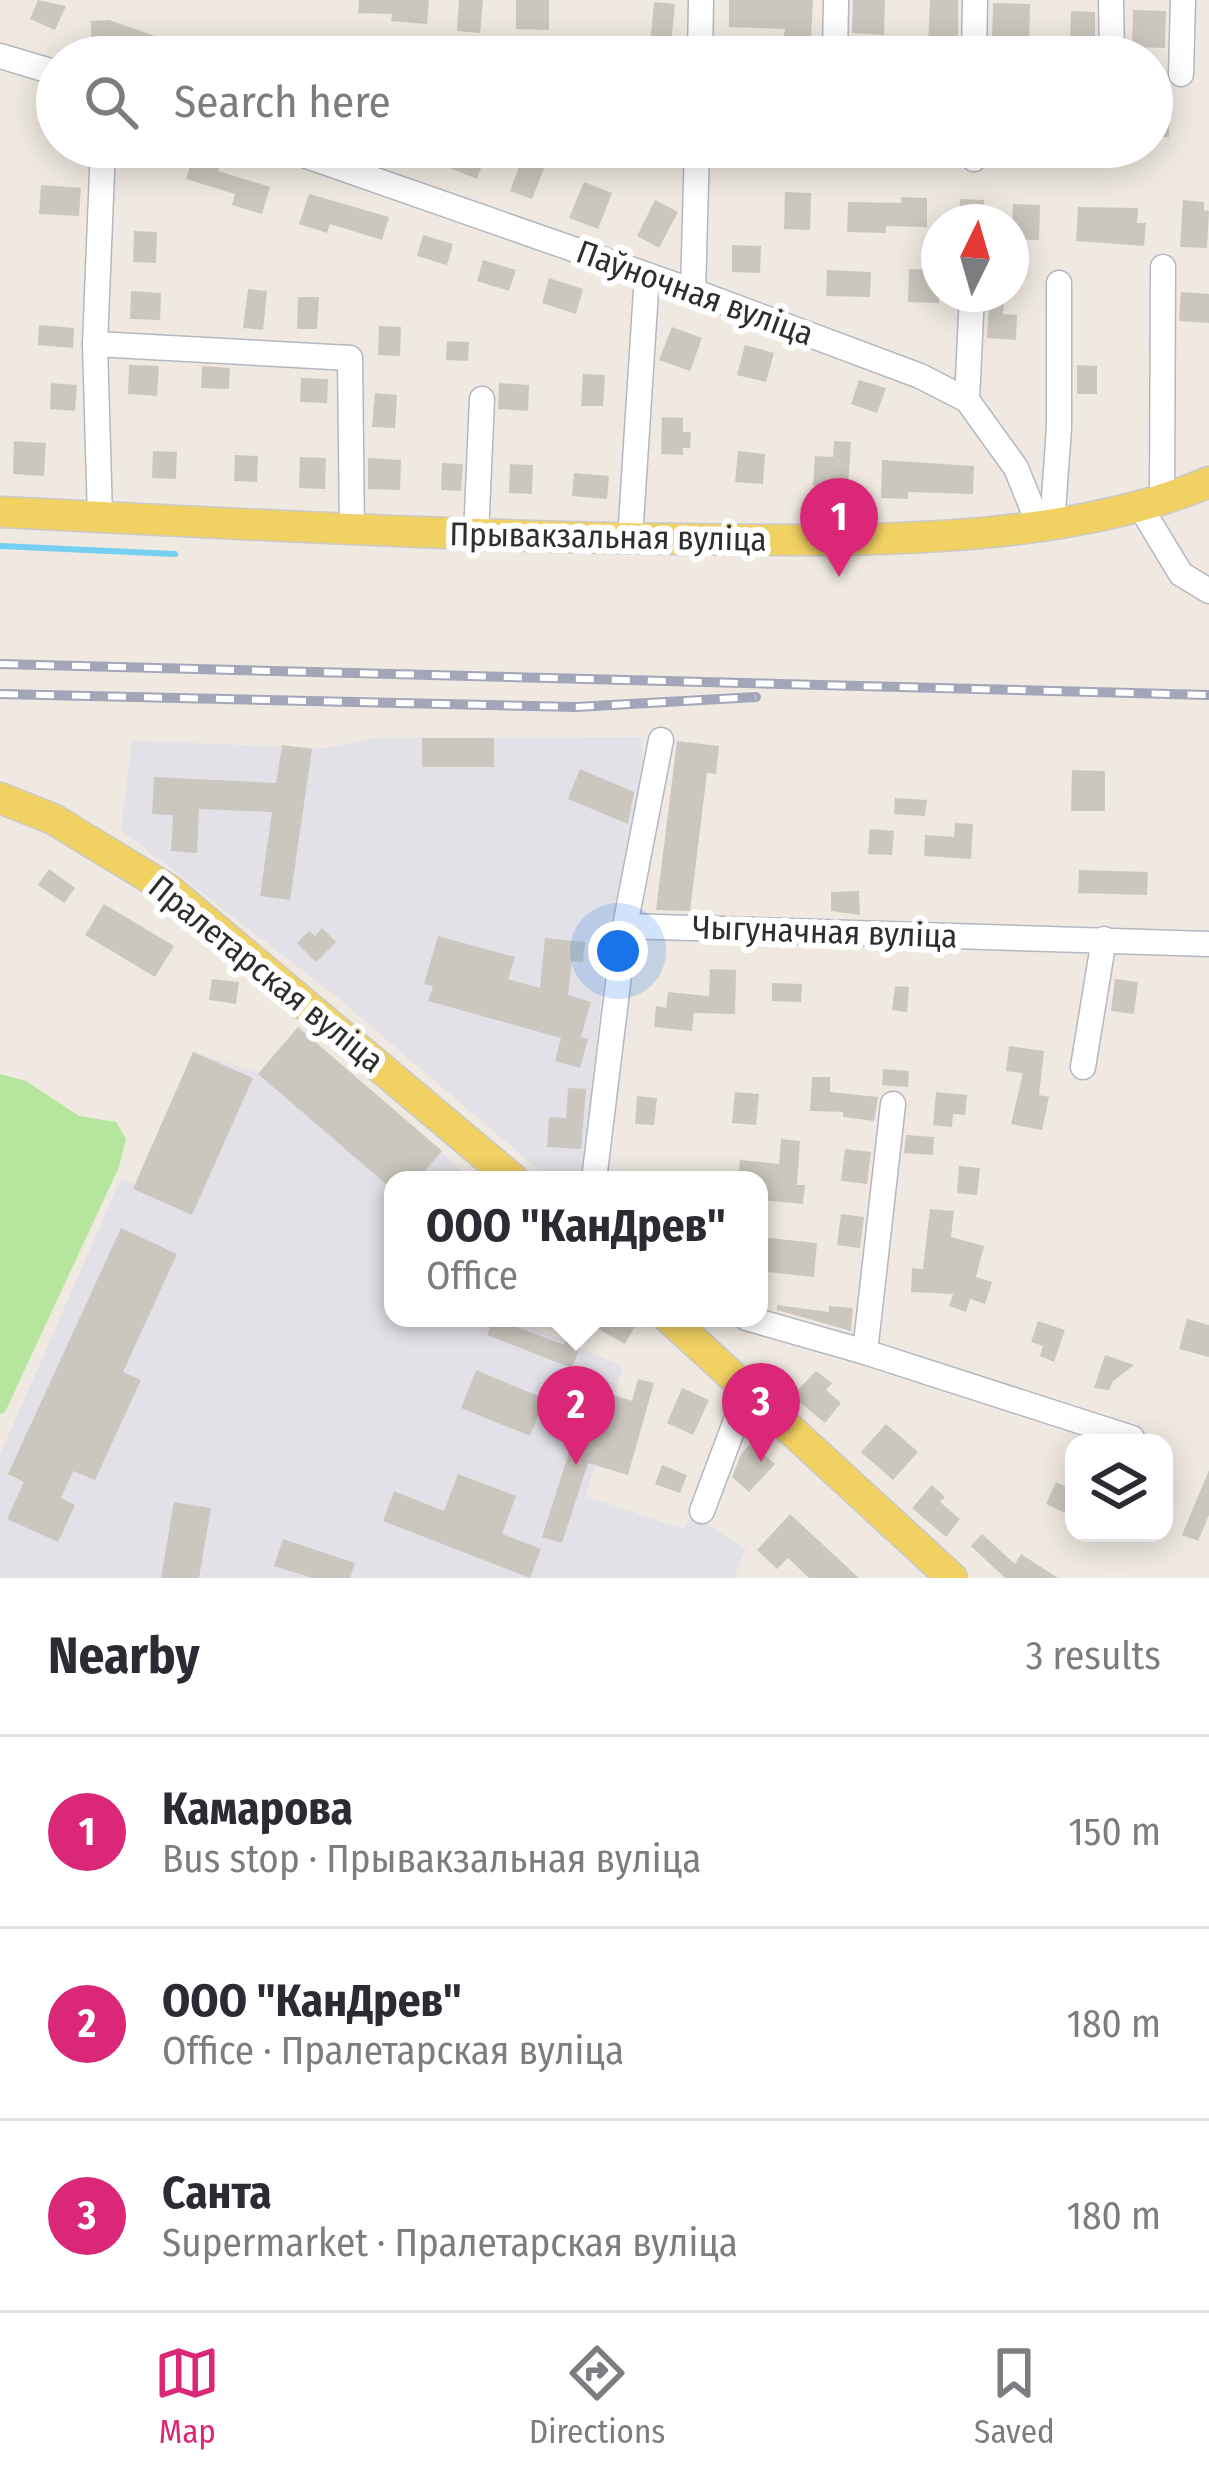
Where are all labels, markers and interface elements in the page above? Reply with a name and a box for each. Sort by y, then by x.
search box [36,36,1173,168]
icon: search [78,69,144,135]
text: Search here [174,75,391,129]
north arrow [921,204,1029,312]
street label: Паўночная вуліца [571,232,819,354]
pin: 1 [800,478,878,577]
street label: Прывакзальная вуліца [449,514,767,560]
street label: Пралетарская вуліца [140,867,392,1081]
street label: Чыгуначная вуліца [692,907,958,957]
your location [588,921,648,981]
popup [384,1171,768,1327]
text: ООО "КанДрев" [426,1199,726,1253]
text: Office [426,1253,518,1299]
pin: 3 [722,1363,800,1462]
pin: 2 [537,1366,615,1465]
map controls [1065,1434,1173,1542]
button: layers [1065,1434,1173,1542]
text: Nearby [48,1625,200,1687]
text: 3 results [1026,1633,1161,1679]
text: Камарова [162,1782,353,1836]
text: 1 [79,1809,95,1855]
text: 150 m [1068,1809,1161,1855]
text: Bus stop · Прывакзальная вуліца [162,1836,701,1882]
text: ООО "КанДрев" [162,1974,462,2028]
text: 2 [78,2001,96,2047]
text: 180 m [1067,2001,1161,2047]
text: Office · Пралетарская вуліца [162,2028,624,2074]
text: Санта [162,2166,272,2220]
text: 3 [78,2193,96,2239]
text: 180 m [1067,2193,1161,2239]
text: Supermarket · Пралетарская вуліца [162,2220,738,2266]
tab: Map [154,2340,220,2452]
tab: Directions [529,2340,665,2452]
tab: Saved [974,2340,1055,2452]

